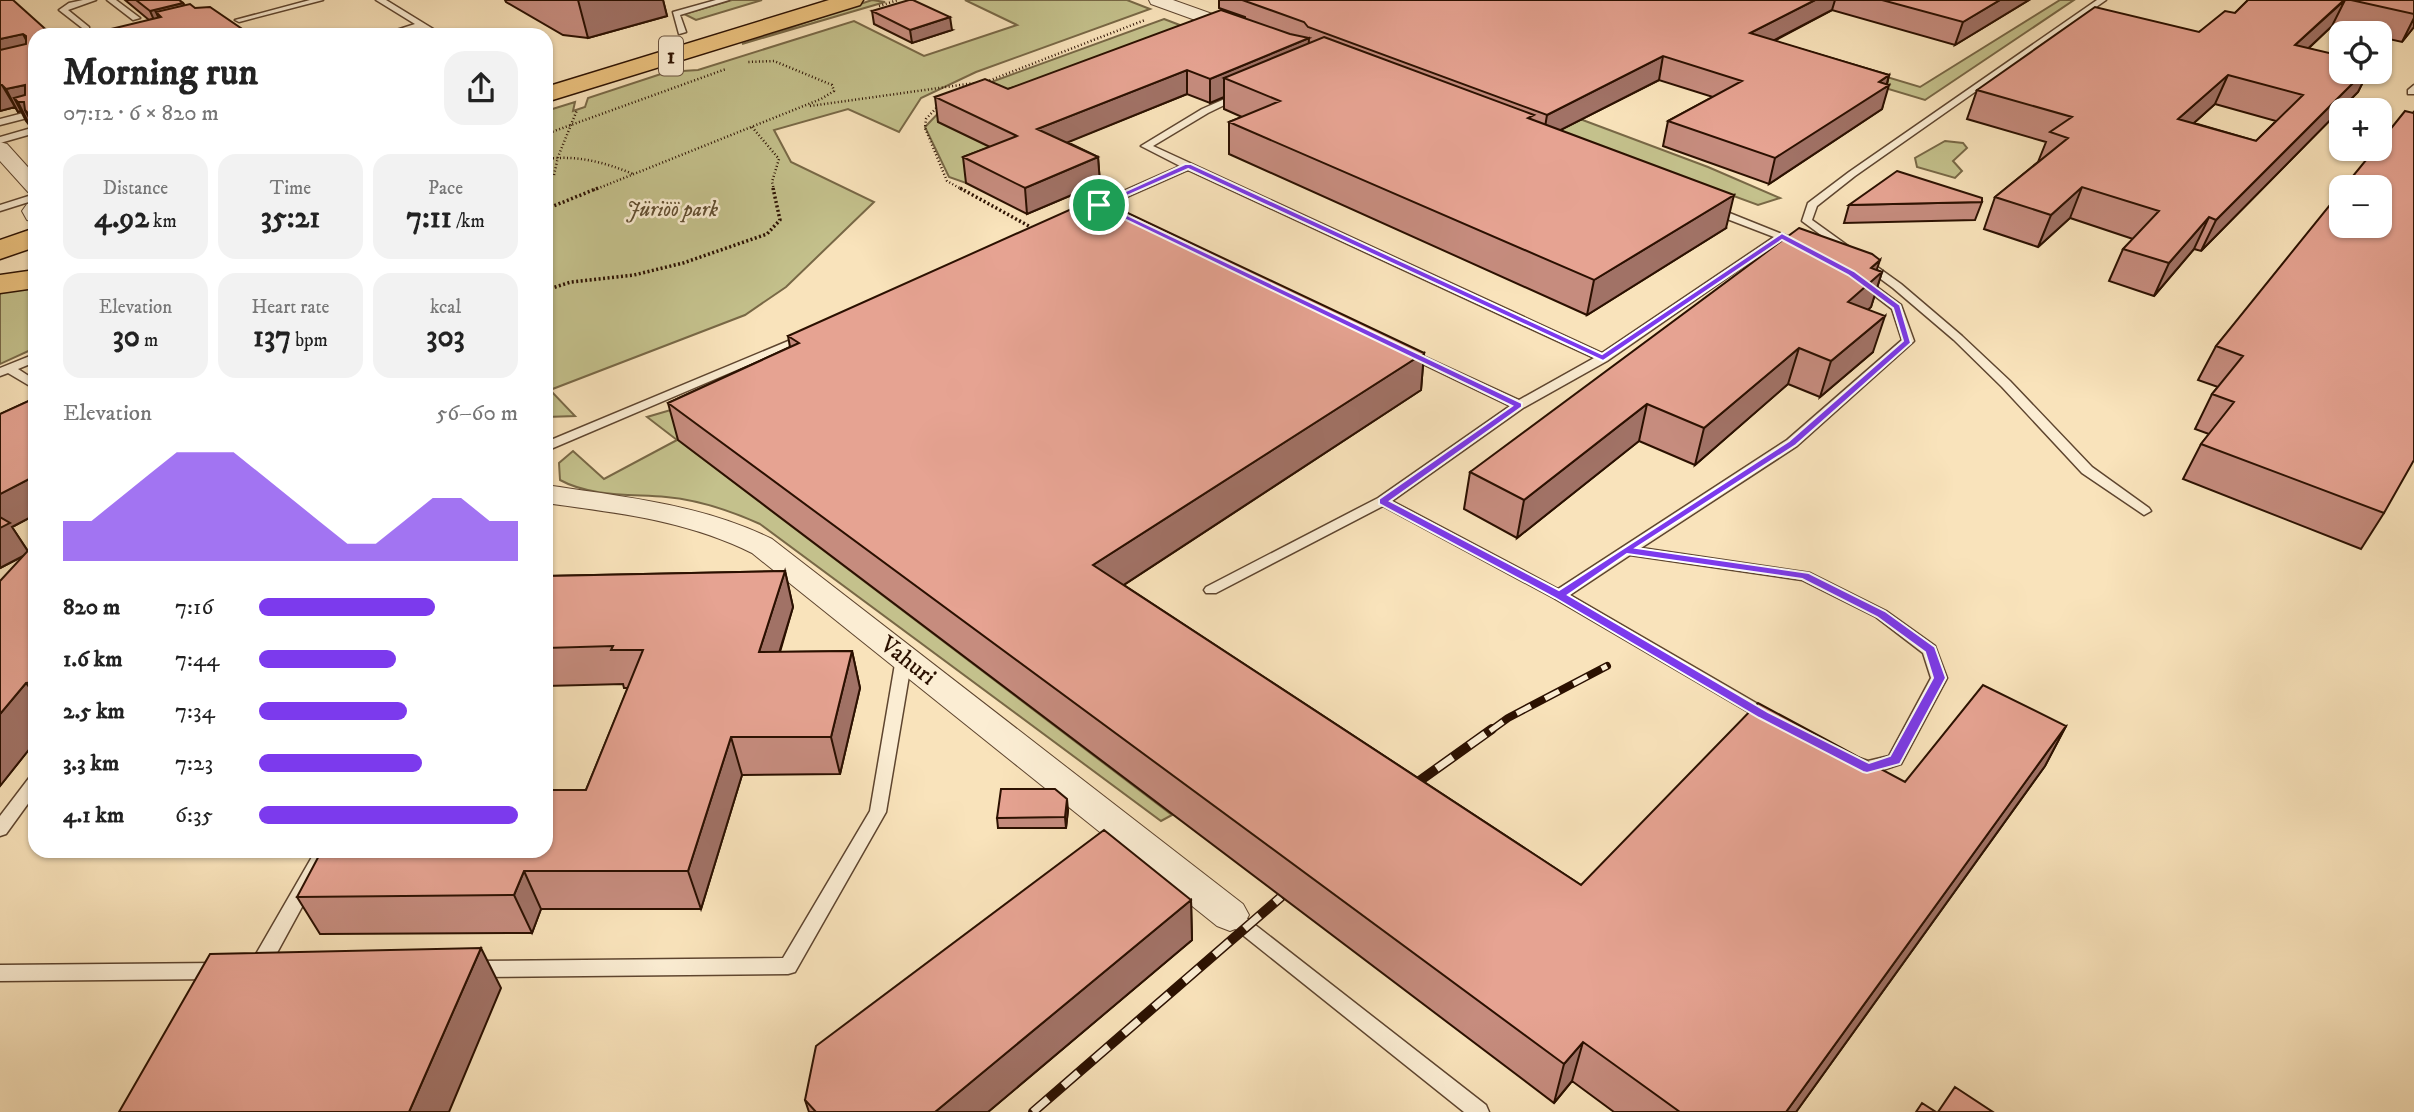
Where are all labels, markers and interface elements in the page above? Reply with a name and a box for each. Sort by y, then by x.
map controls [2329,21,2392,238]
button: locate [2329,21,2392,84]
road number: 1 [659,36,683,76]
text: Morning run [63,49,258,97]
button: share [444,51,518,125]
button: + [2329,98,2392,161]
text: 07:12 · 6 × 820 m [63,99,219,128]
pin [1069,175,1129,235]
button: − [2329,175,2392,238]
text: Distance [103,177,168,200]
text: Time [270,177,311,200]
text: Pace [428,177,463,200]
icon: arrive [1080,186,1118,224]
park label: Jüriöö park [626,197,718,223]
text: 4.92 [94,200,149,237]
text: 35:21 [261,200,320,237]
text: 7:11 [406,200,452,237]
text: km [149,210,177,233]
text: /km [452,210,485,233]
text: Elevation [99,296,172,319]
text: Heart rate [252,296,329,319]
text: kcal [430,296,461,319]
text: 30 [113,319,140,356]
text: 137 [253,319,291,356]
text: 303 [426,319,465,356]
text: m [140,329,158,352]
text: bpm [291,329,328,352]
text: Elevation [63,399,152,428]
text: 56–60 m [436,399,518,428]
text: 820 m [63,593,120,622]
text: 7:16 [175,593,213,622]
street label: Vahuri [873,629,942,692]
text: 1.6 km [63,645,122,674]
text: 7:44 [175,645,220,674]
text: 2.5 km [63,697,125,726]
text: 7:34 [175,697,215,726]
text: 3.3 km [63,749,119,778]
text: 7:23 [175,749,213,778]
text: 4.1 km [63,801,124,830]
text: 6:35 [175,801,213,830]

